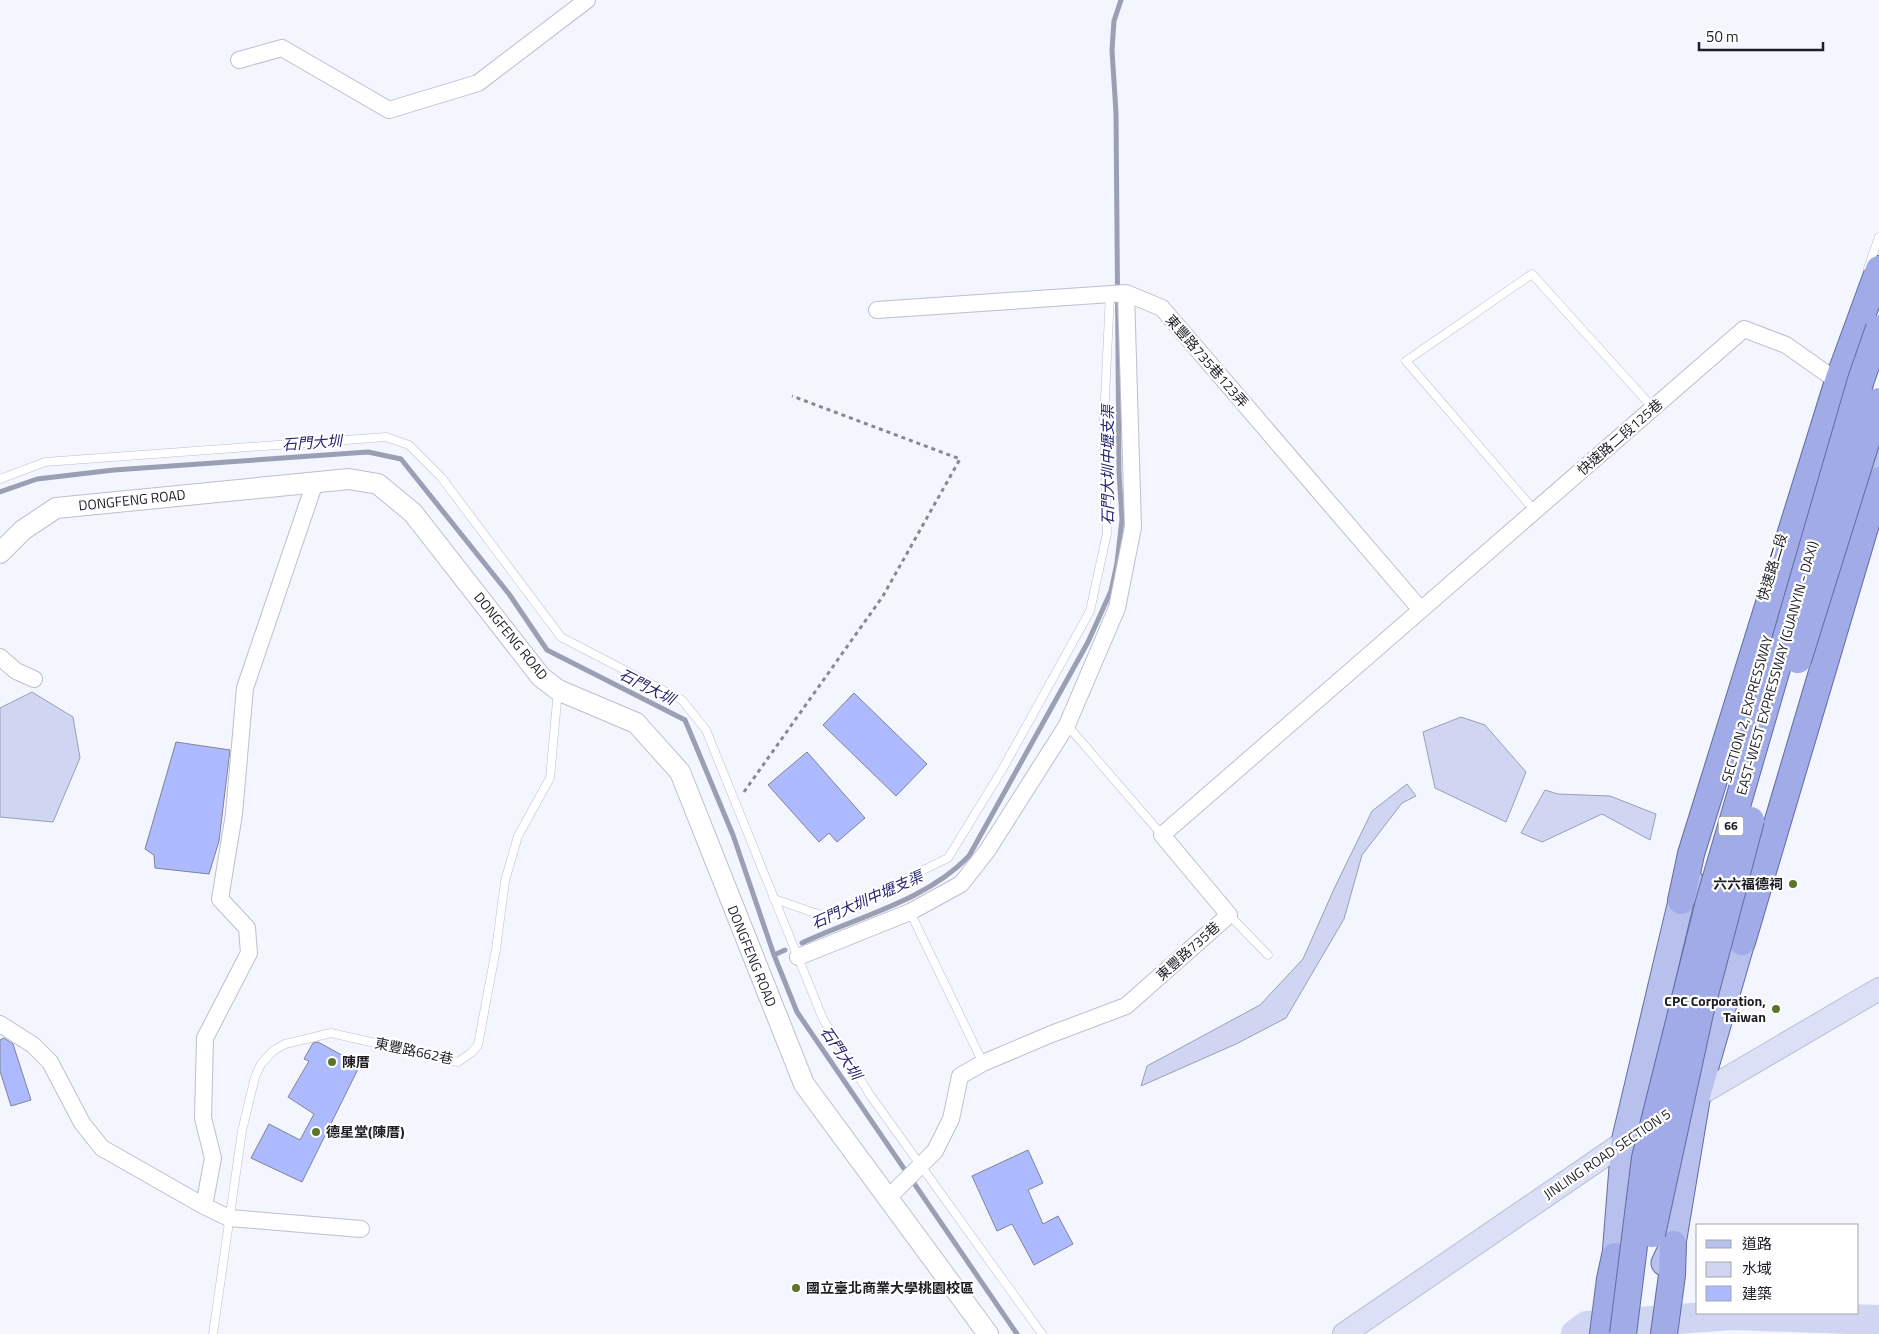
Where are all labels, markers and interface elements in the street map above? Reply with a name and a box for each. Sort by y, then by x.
scale bar [1699,20,1823,52]
text: 50 m [1706,25,1739,48]
street label: 東豐路735巷123弄 [1161,310,1254,412]
street label: 快速路二段125巷 [1572,393,1667,480]
water label: 石門大圳中壢支渠 [1096,403,1119,525]
water label: 石門大圳 [281,429,345,456]
street label: DONGFENG ROAD [77,483,187,516]
street label: 快速路二段 [1751,530,1792,603]
street label: EAST-WEST EXPRESSWAY (GUANYIN - DAXI) [1730,538,1823,797]
street label: DONGFENG ROAD [469,587,553,684]
street label: SECTION 2, EXPRESSWAY [1715,632,1778,785]
water label: 石門大圳 [615,663,681,711]
road number: 66 [1718,816,1744,836]
water label: 石門大圳中壢支渠 [807,864,928,934]
place label: 六六福德祠 [1713,873,1783,894]
marker: 六六福德祠 [1787,878,1799,890]
street label: DONGFENG ROAD [723,902,782,1010]
street label: 東豐路735巷 [1151,916,1224,985]
place label: CPC Corporation, Taiwan [1664,990,1766,1027]
marker: CPC Corporation, Taiwan [1770,1003,1782,1015]
water label: 石門大圳 [815,1021,869,1086]
street label: 東豐路662巷 [373,1032,455,1069]
place label: 陳厝 [342,1051,370,1072]
marker: 陳厝 [326,1056,338,1068]
street label: JINLING ROAD SECTION 5 [1539,1103,1675,1204]
place label: 德星堂(陳厝) [326,1121,405,1142]
marker: 德星堂(陳厝) [310,1126,322,1138]
legend [1696,1224,1859,1314]
text: 道路 [1742,1232,1772,1255]
text: 水域 [1742,1257,1772,1280]
place label: 國立臺北商業大學桃園校區 [806,1277,974,1298]
marker: 國立臺北商業大學桃園校區 [790,1282,802,1294]
text: 建築 [1742,1282,1772,1305]

